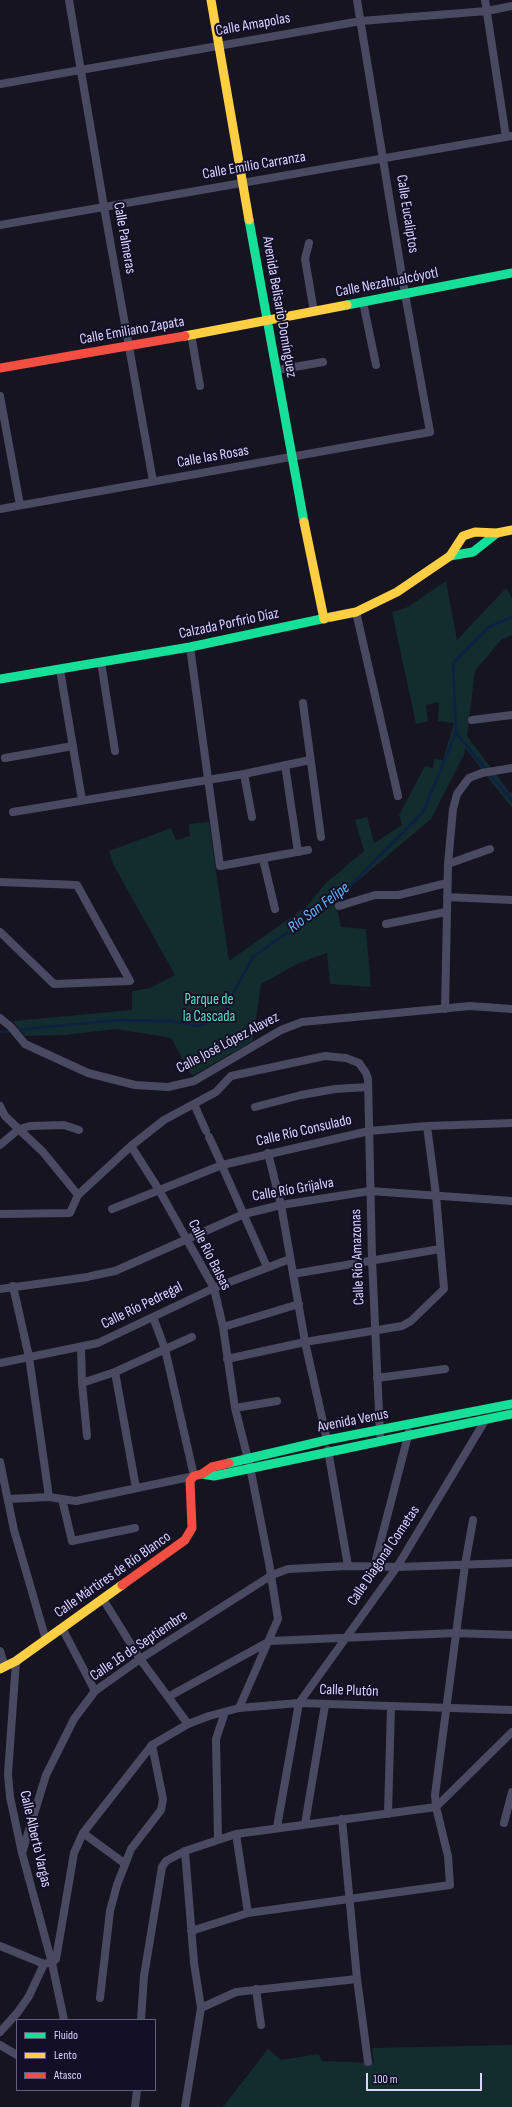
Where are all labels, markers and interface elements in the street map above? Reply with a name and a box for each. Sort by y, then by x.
street label: Calle Amapolas [214,10,292,40]
street label: Calle Emilio Carranza [201,148,307,184]
street label: Calle Eucaliptos [392,174,422,254]
street label: Calle Palmeras [109,201,139,275]
street label: Avenida Belisario Domínguez [258,235,300,379]
street label: Calle Nezahualcóyotl [334,264,440,302]
street label: Calle Emiliano Zapata [78,313,186,349]
street label: Calle las Rosas [176,442,250,472]
street label: Calzada Porfirio Díaz [177,605,281,643]
water label: Río San Felipe [284,879,354,937]
park label: Parque de la Cascada [183,991,235,1026]
street label: Calle José López Alavez [174,1008,282,1078]
street label: Calle Río Consulado [254,1111,354,1151]
street label: Calle Río Grijalva [251,1174,335,1206]
street label: Calle Río Amazonas [347,1209,369,1305]
street label: Calle Río Balsas [184,1217,234,1293]
street label: Calle Río Pedregal [98,1279,186,1333]
street label: Avenida Venus [316,1405,390,1437]
street label: Calle Diagonal Cometas [344,1503,424,1609]
street label: Calle Mártires de Río Blanco [51,1528,175,1622]
street label: Calle 16 de Septiembre [87,1607,191,1685]
street label: Calle Plutón [319,1681,379,1701]
street label: Calle Alberto Vargas [15,1789,55,1889]
legend [16,2019,156,2091]
text: Fluido [54,2028,78,2043]
text: Lento [54,2048,77,2063]
scale bar [368,2065,484,2091]
text: Atasco [54,2068,81,2083]
text: 100 m [373,2072,398,2087]

